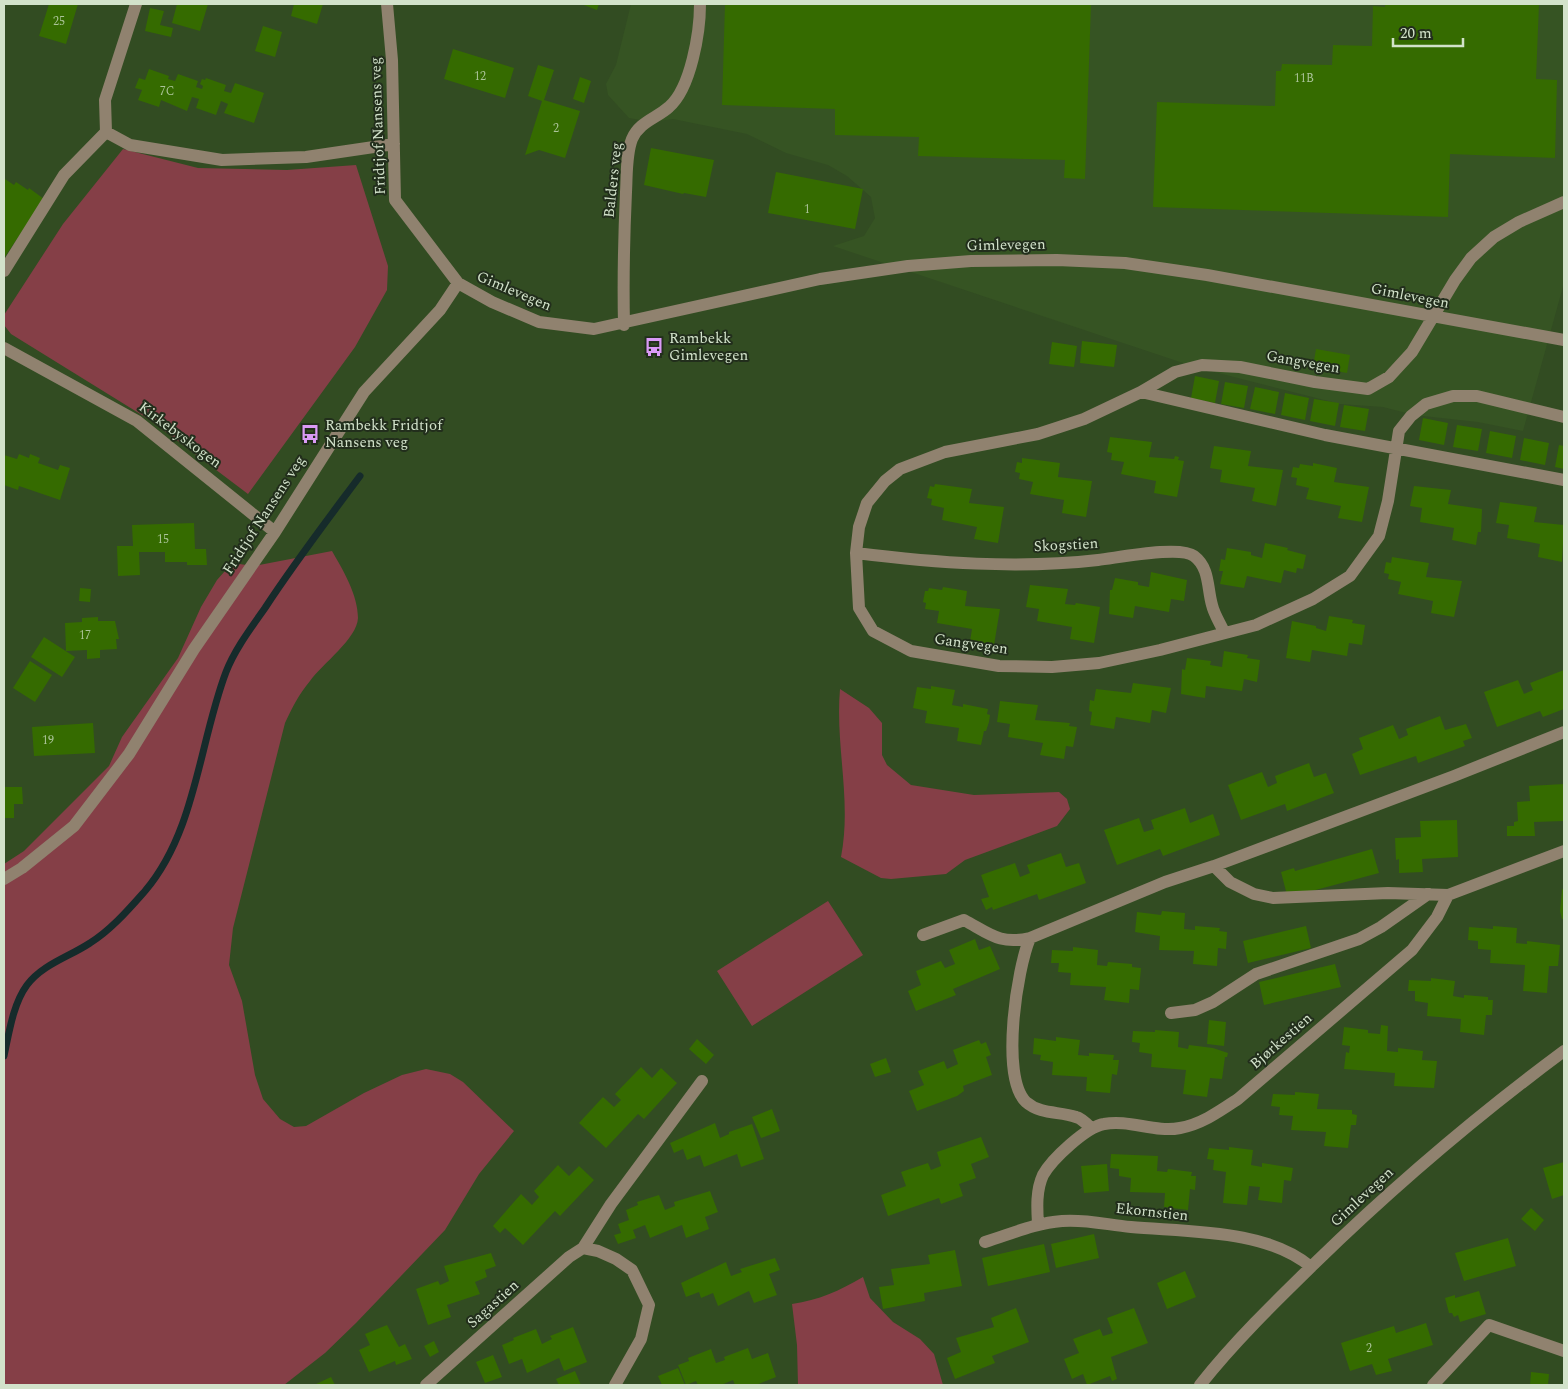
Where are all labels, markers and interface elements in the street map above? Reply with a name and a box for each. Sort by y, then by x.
house number: 25 [53,12,65,31]
scale bar [1393,15,1463,47]
text: 20 m [1400,22,1432,45]
street label: Fridtjof Nansens veg [364,57,392,195]
house number: 12 [474,67,486,86]
house number: 11B [1294,69,1314,88]
house number: 7C [160,82,174,101]
house number: 2 [553,119,559,138]
street label: Balders veg [598,141,628,219]
house number: 1 [804,200,810,219]
street label: Gimlevegen [966,233,1046,257]
street label: Gimlevegen [473,265,555,317]
street label: Gimlevegen [1369,277,1451,315]
place label: Rambekk Gimlevegen [669,327,749,367]
bus stop icon: Rambekk Gimlevegen [643,336,665,358]
street label: Gangvegen [1264,344,1342,380]
street label: Kirkebyskogen [134,396,227,474]
place label: Rambekk Fridtjof Nansens veg [325,414,444,454]
bus stop icon: Rambekk Fridtjof Nansens veg [299,423,321,445]
street label: Fridtjof Nansens veg [217,451,311,579]
house number: 15 [157,530,169,549]
street label: Skogstien [1033,532,1099,558]
house number: 17 [79,626,91,645]
street label: Gangvegen [933,627,1010,661]
house number: 19 [42,731,54,750]
street label: Bjørkestien [1245,1007,1318,1075]
street label: Gimlevegen [1325,1161,1399,1232]
street label: Ekornstien [1115,1197,1190,1227]
street label: Sagastien [462,1274,524,1334]
house number: 2 [1366,1339,1372,1358]

